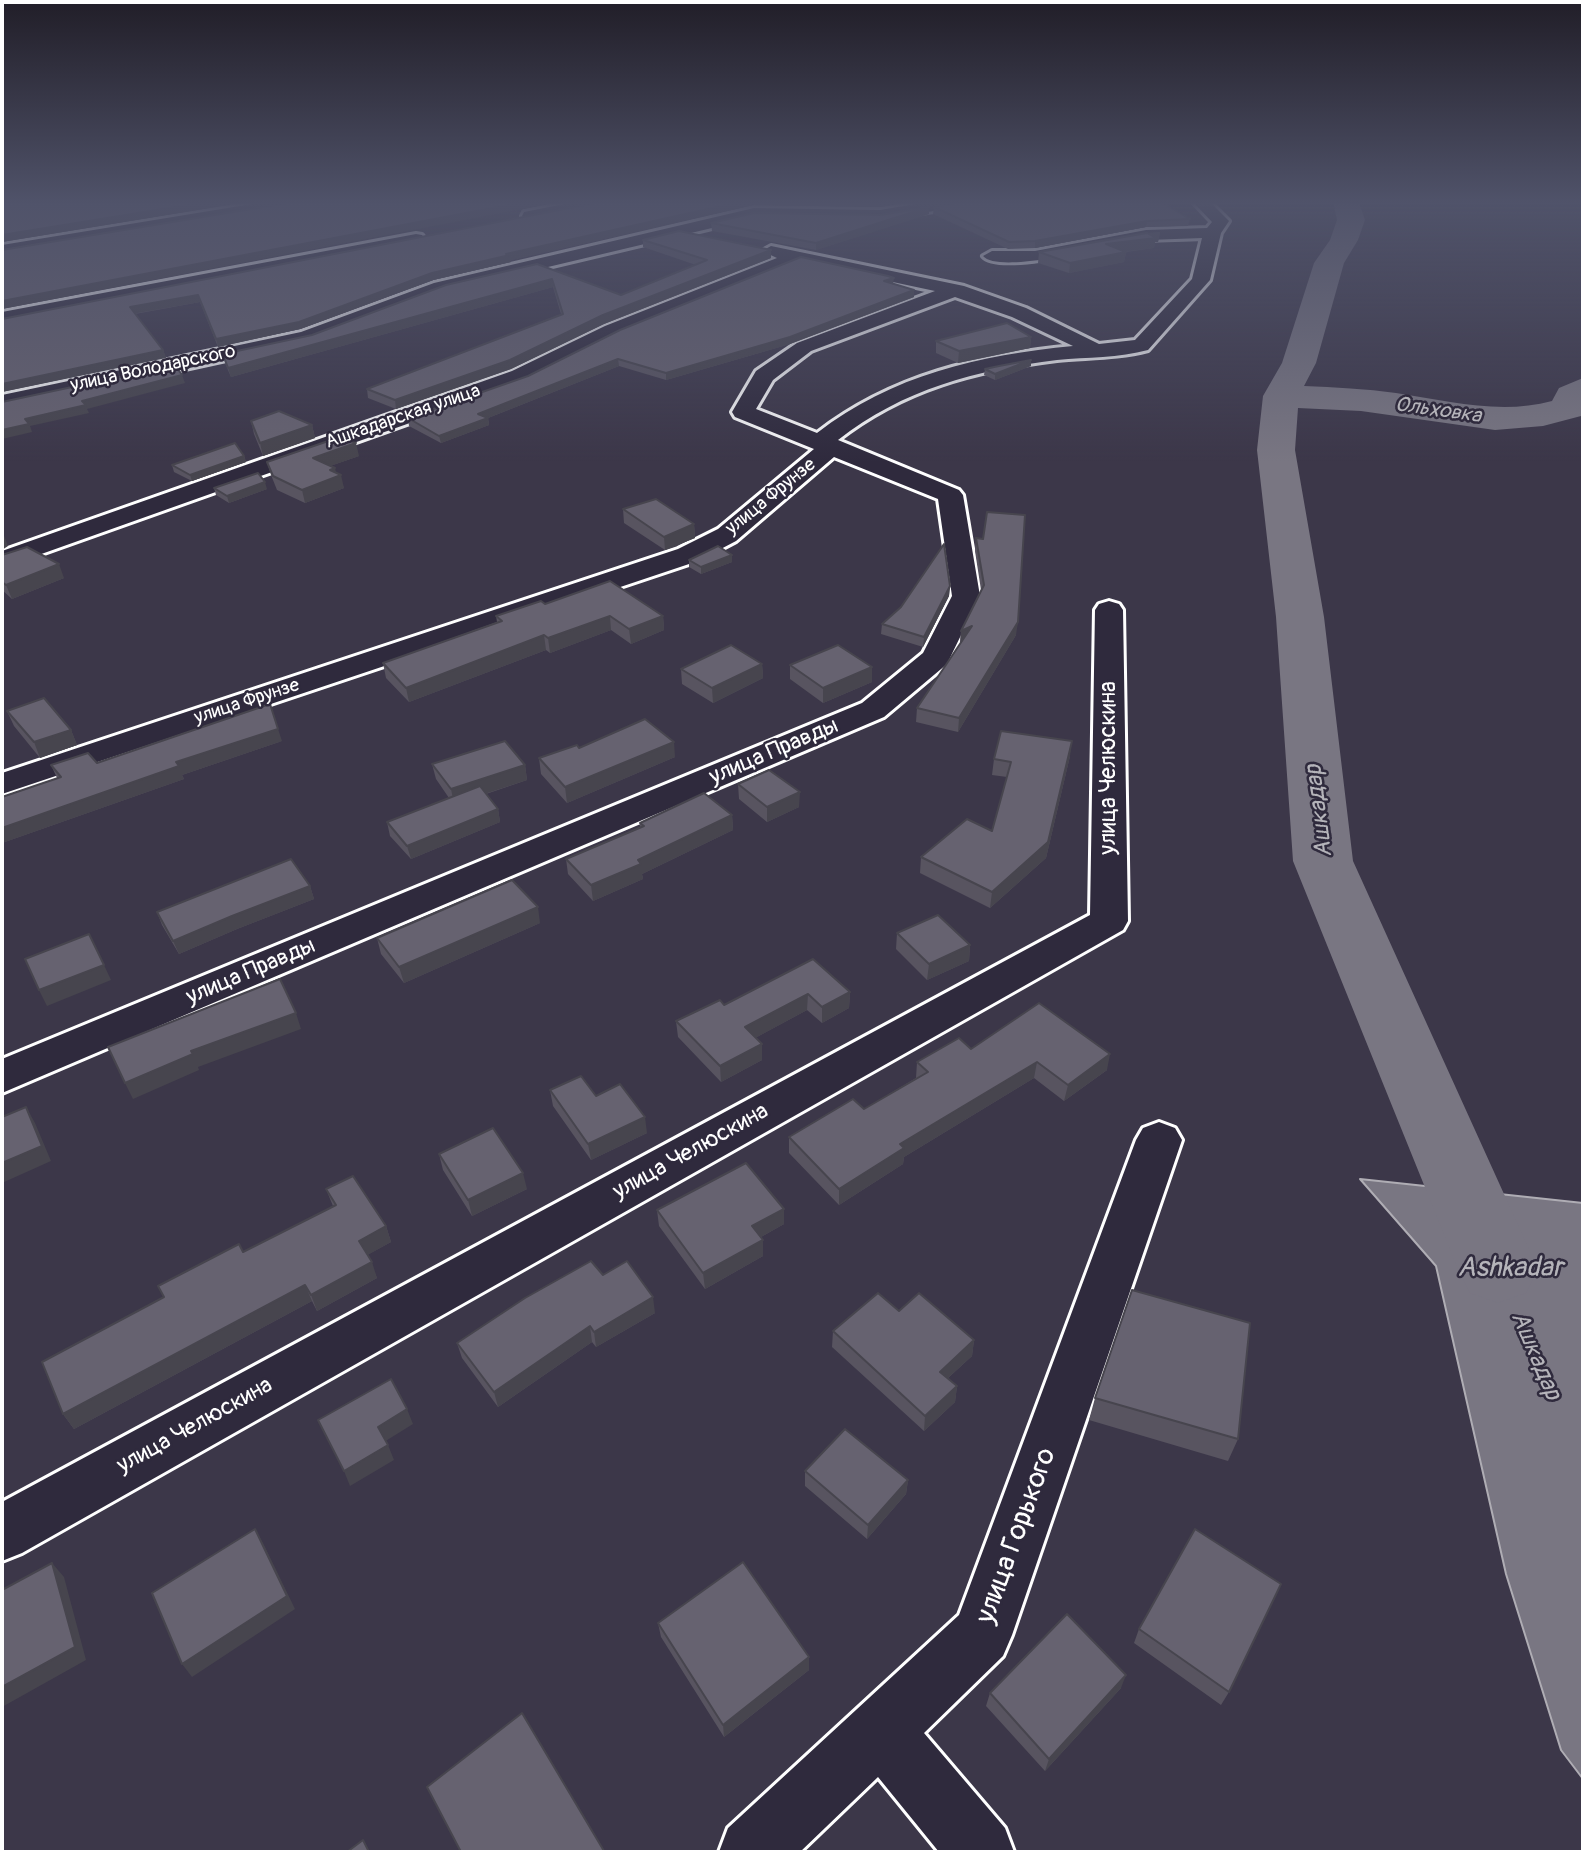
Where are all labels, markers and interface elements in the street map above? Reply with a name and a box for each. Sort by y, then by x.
street label: улица Володарского [68,340,238,398]
street label: Ашкадарская улица [323,380,483,454]
water label: Ольховка [1393,392,1483,430]
street label: улица Фрунзе [721,454,821,540]
street label: улица Фрунзе [192,674,302,730]
street label: улица Челюскина [1095,681,1123,855]
street label: улица Правды [705,712,843,792]
water label: Ашкадар [1300,763,1340,859]
street label: улица Правды [182,932,320,1012]
street label: улица Челюскина [608,1098,774,1206]
water label: Ashkadar [1457,1252,1563,1286]
water label: Ашкадар [1504,1308,1566,1404]
street label: улица Челюскина [112,1372,278,1480]
street label: улица Горького [970,1444,1064,1628]

